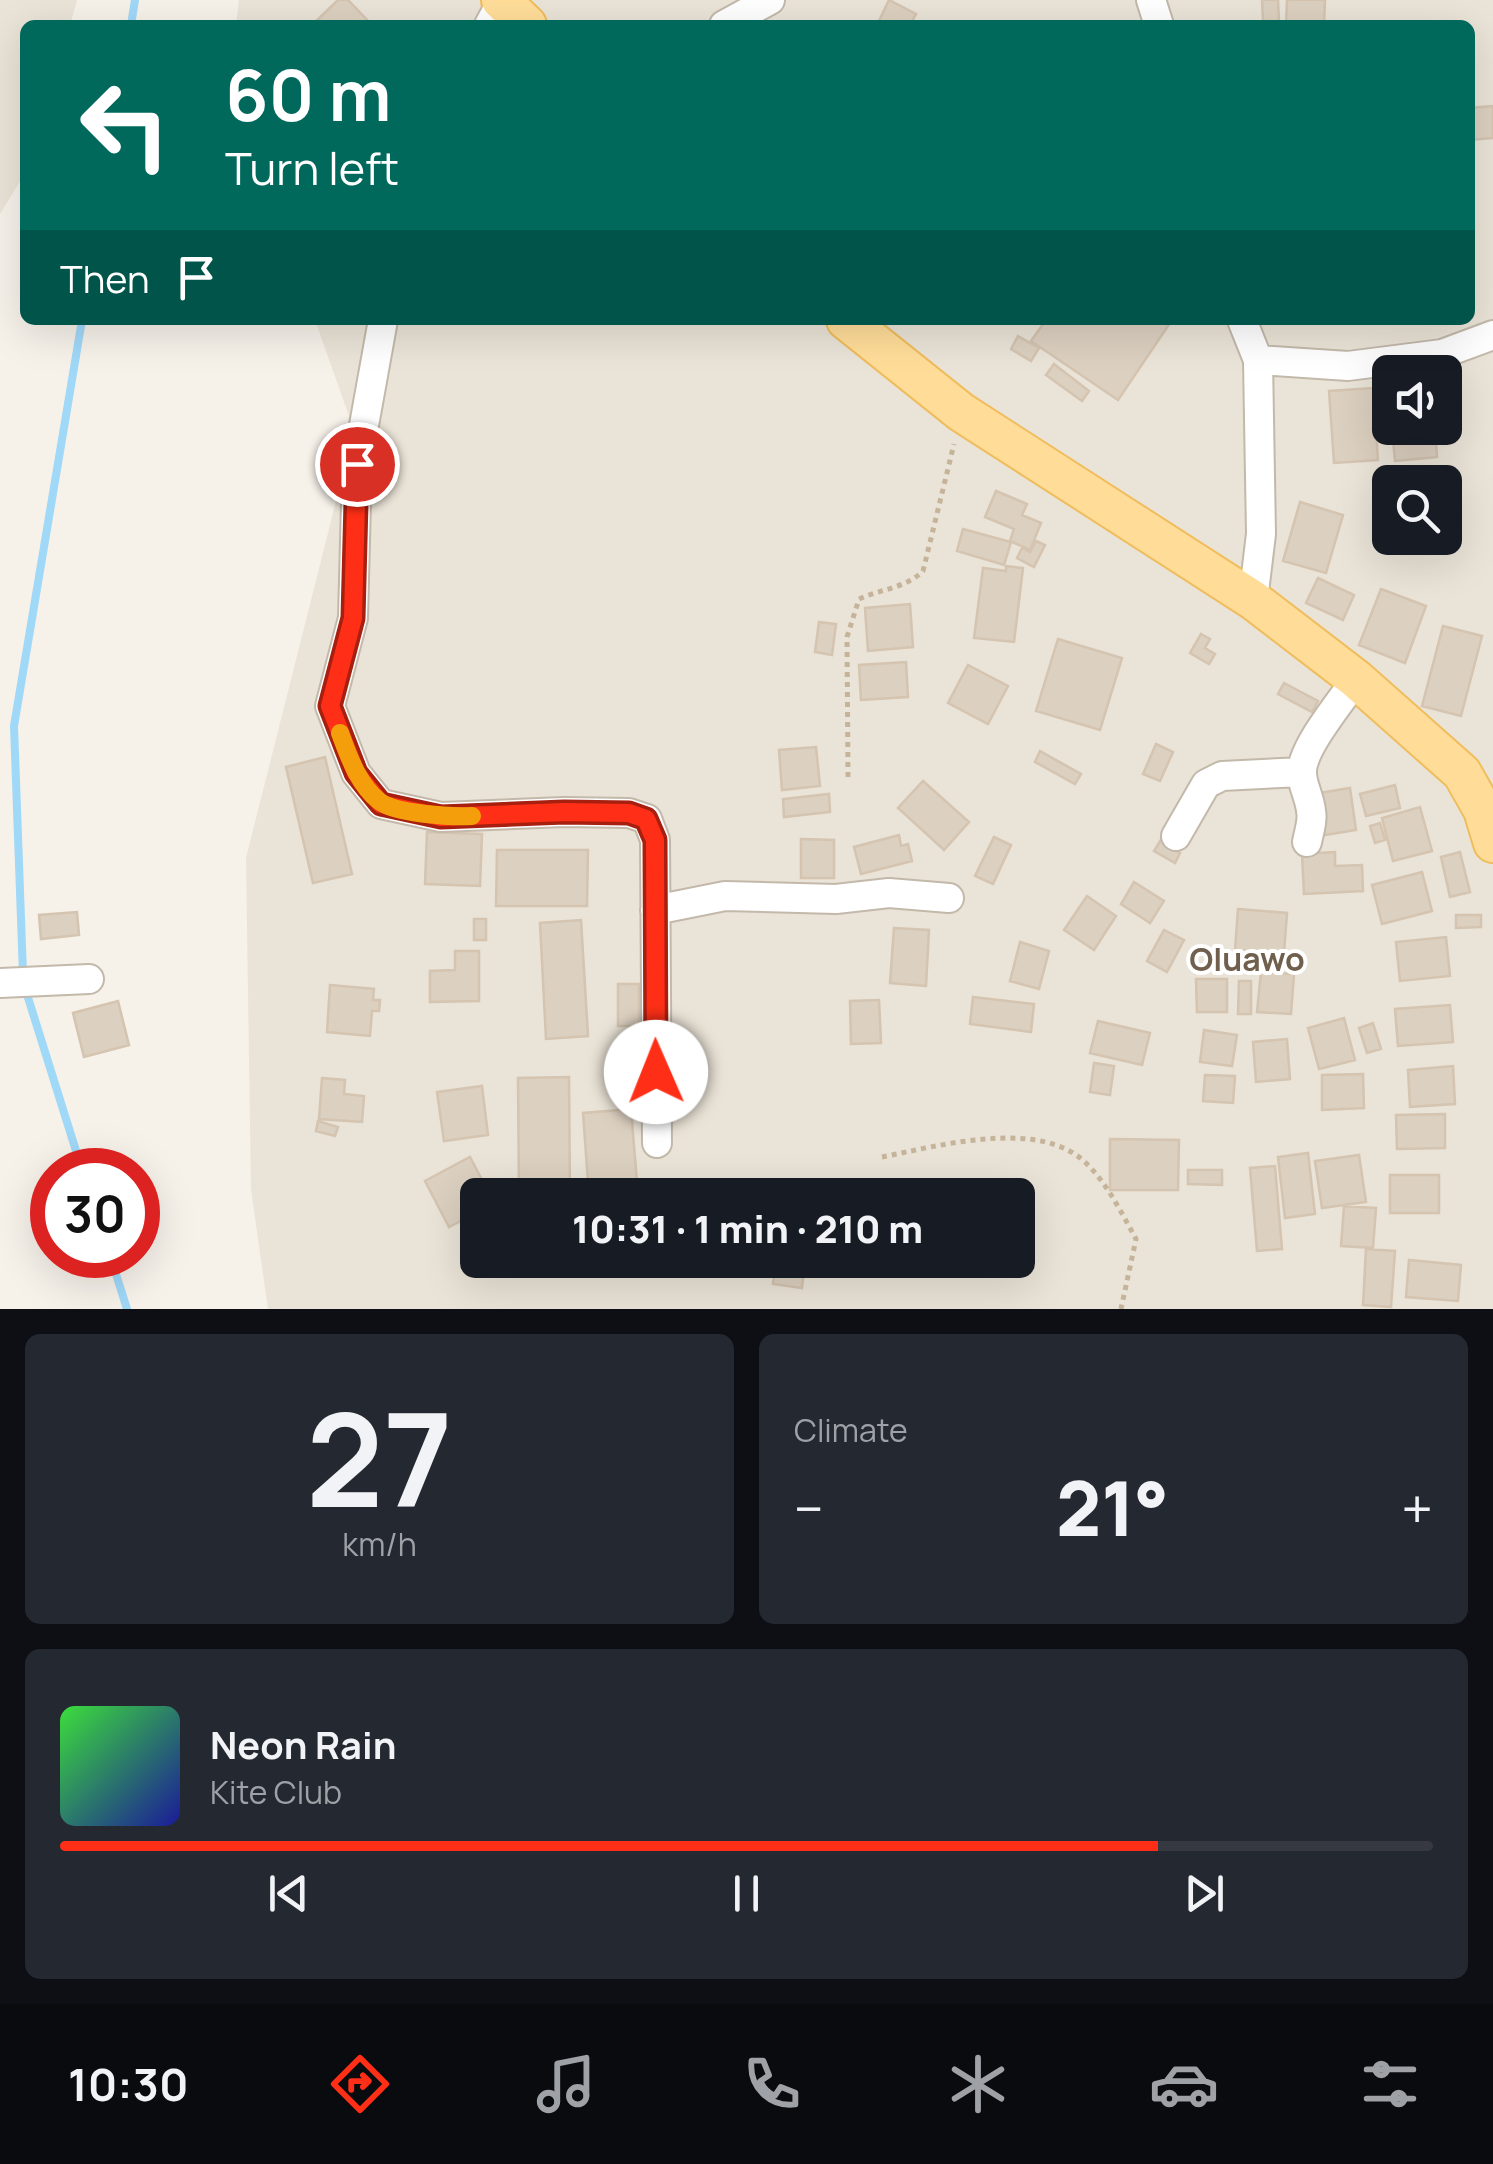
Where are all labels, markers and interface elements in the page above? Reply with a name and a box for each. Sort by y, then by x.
text: 60 m [225,46,392,142]
icon: left [60,60,190,190]
text: Turn left [225,137,399,199]
icon: arrive [169,250,224,305]
text: Then [60,252,149,304]
map controls [1372,355,1462,555]
button: sound [1372,355,1462,445]
pin [315,422,400,507]
icon: arrive [330,437,385,492]
button: search [1372,465,1462,555]
district label: Oluawo [1189,937,1305,981]
position arrow [604,1020,708,1124]
speed limit sign: 30 [30,1148,160,1278]
text: 10:31 · 1 min · 210 m [572,1202,923,1254]
text: 27 [306,1368,453,1546]
text: Climate [794,1408,908,1452]
text: 21° [1056,1456,1169,1559]
text: − [794,1470,824,1546]
text: + [1401,1470,1433,1546]
text: km/h [342,1522,417,1566]
text: Neon Rain [210,1718,396,1770]
text: Kite Club [210,1770,342,1814]
icon: previous [261,1866,316,1921]
icon: pause [719,1866,774,1921]
icon: next [1177,1866,1232,1921]
icon: directions [325,2049,395,2119]
icon: music [531,2049,601,2119]
icon: phone [737,2049,807,2119]
icon: climate [943,2049,1013,2119]
icon: car [1149,2049,1219,2119]
icon: filters [1355,2049,1425,2119]
text: 10:30 [68,2053,189,2115]

